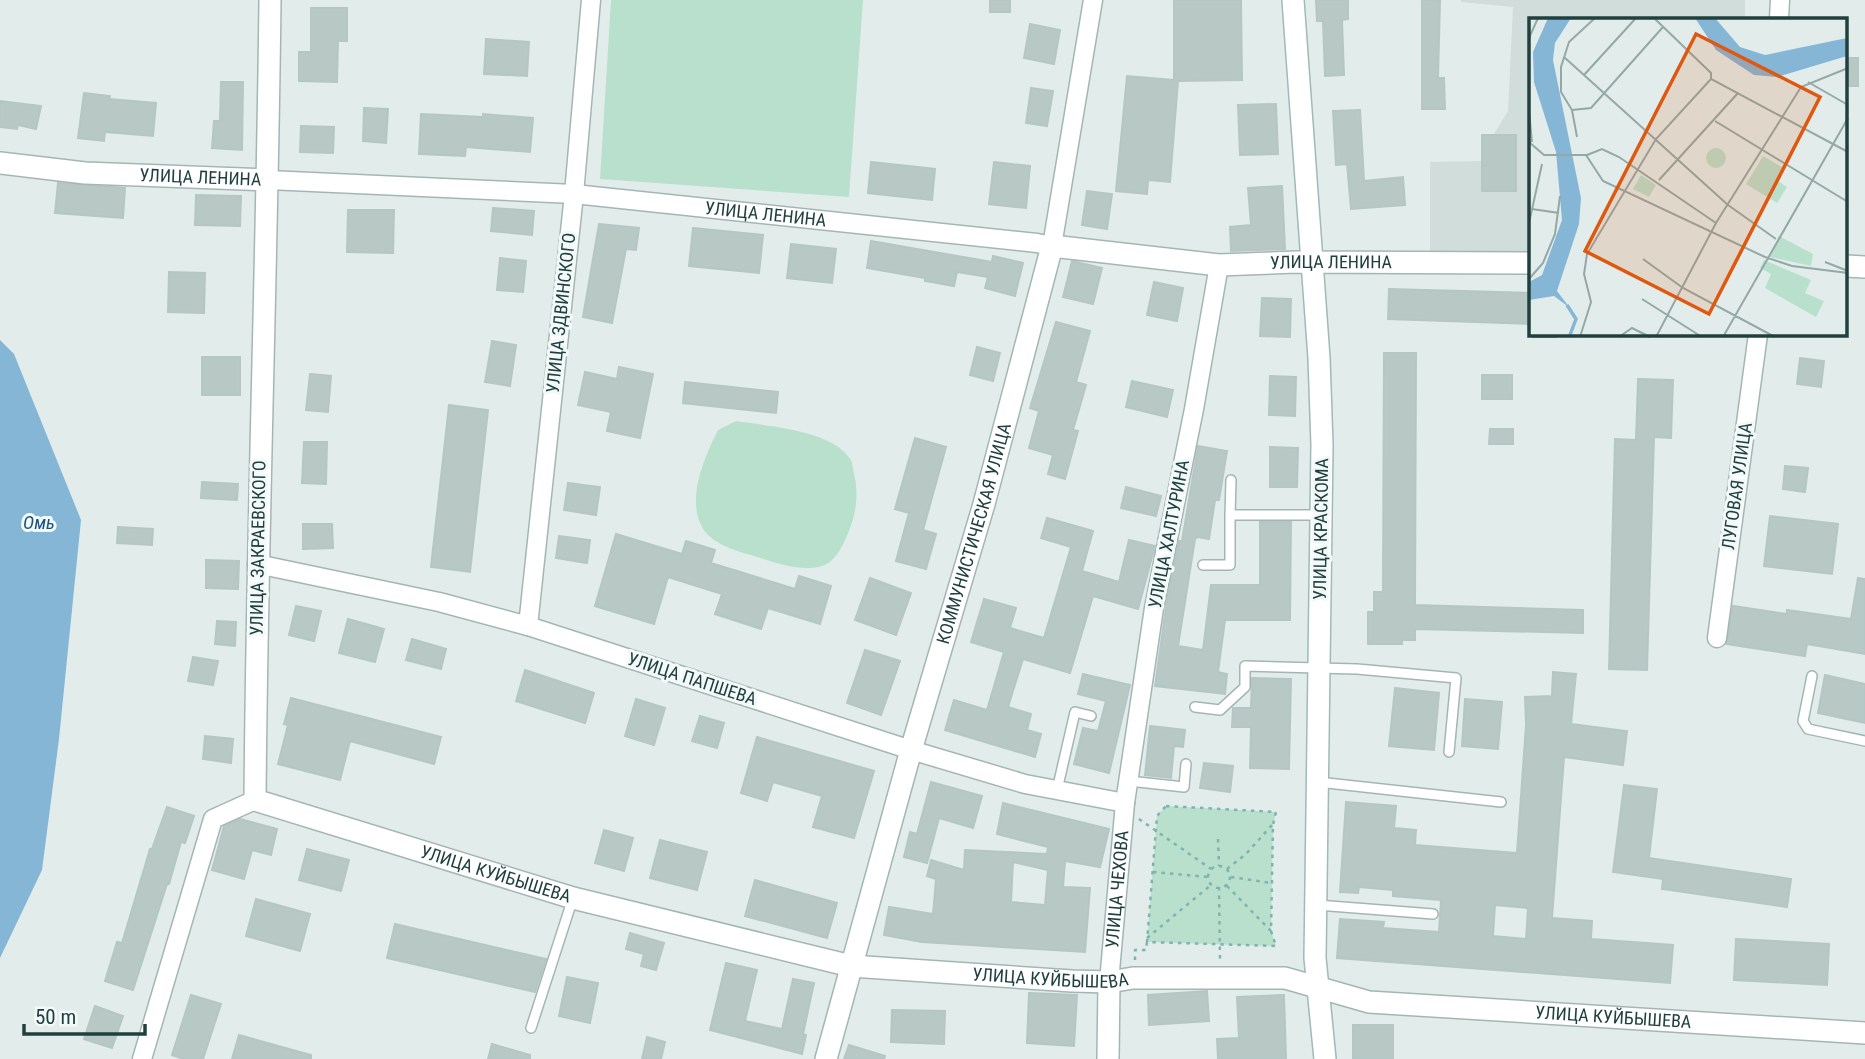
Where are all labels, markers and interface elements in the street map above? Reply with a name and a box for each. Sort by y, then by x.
inset map [1529,18,1848,336]
street label: УЛИЦА ЛЕНИНА [139,164,262,190]
street label: УЛИЦА ЛЕНИНА [704,197,828,231]
street label: УЛИЦА ЗДВИНСКОГО [542,232,579,394]
street label: УЛИЦА ЛЕНИНА [1270,251,1393,273]
street label: КОММУНИСТИЧЕСКАЯ УЛИЦА [932,420,1015,646]
street label: ЛУГОВАЯ УЛИЦА [1717,420,1756,551]
street label: УЛИЦА ХАЛТУРИНА [1144,457,1193,610]
street label: УЛИЦА КРАСКОМА [1309,457,1332,600]
street label: УЛИЦА ЗАКРАЕВСКОГО [245,460,270,636]
water label: Омь [23,511,55,534]
street label: УЛИЦА ПАПШЕВА [625,648,760,709]
street label: УЛИЦА ЧЕХОВА [1101,829,1133,949]
street label: УЛИЦА КУЙБЫШЕВА [418,841,574,907]
street label: УЛИЦА КУЙБЫШЕВА [972,963,1131,992]
scale bar [24,992,145,1036]
street label: УЛИЦА КУЙБЫШЕВА [1535,1001,1693,1032]
text: 50 m [35,1005,76,1029]

